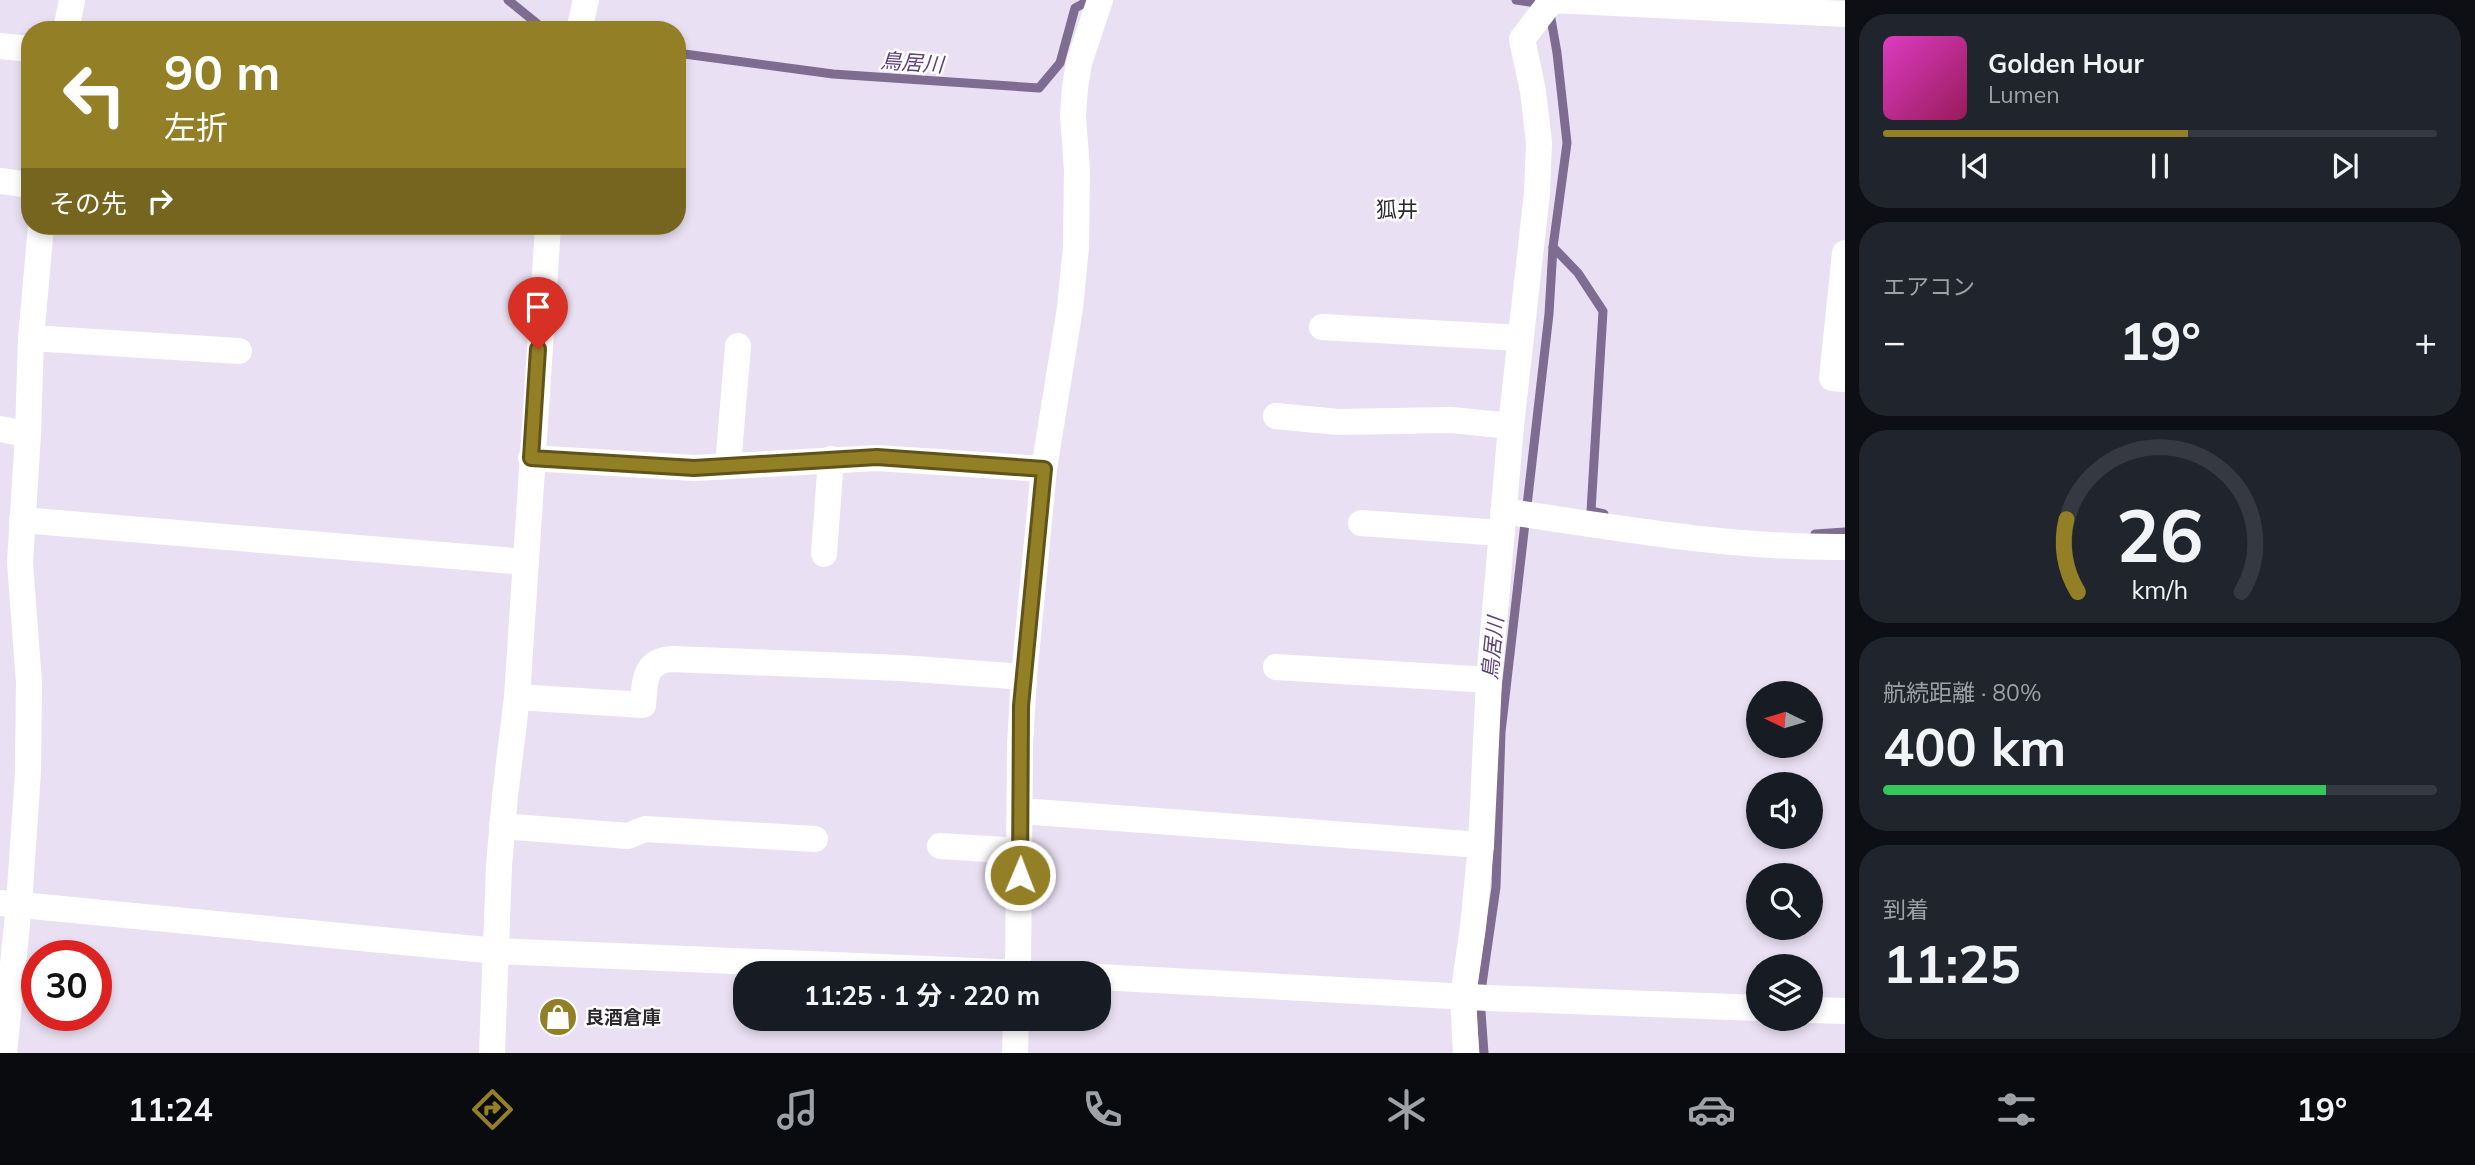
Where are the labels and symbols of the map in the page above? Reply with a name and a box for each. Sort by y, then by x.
water label: 鳥居川 [880,47,946,77]
district label: 狐井 [1376,196,1418,222]
pin [508,277,568,349]
water label: 鳥居川 [1476,613,1508,681]
north arrow [1746,681,1824,758]
position arrow [983,838,1057,912]
speed limit sign: 30 [21,940,112,1031]
shop icon: 良酒倉庫 [537,996,579,1038]
place label: 良酒倉庫 [585,1005,661,1029]

